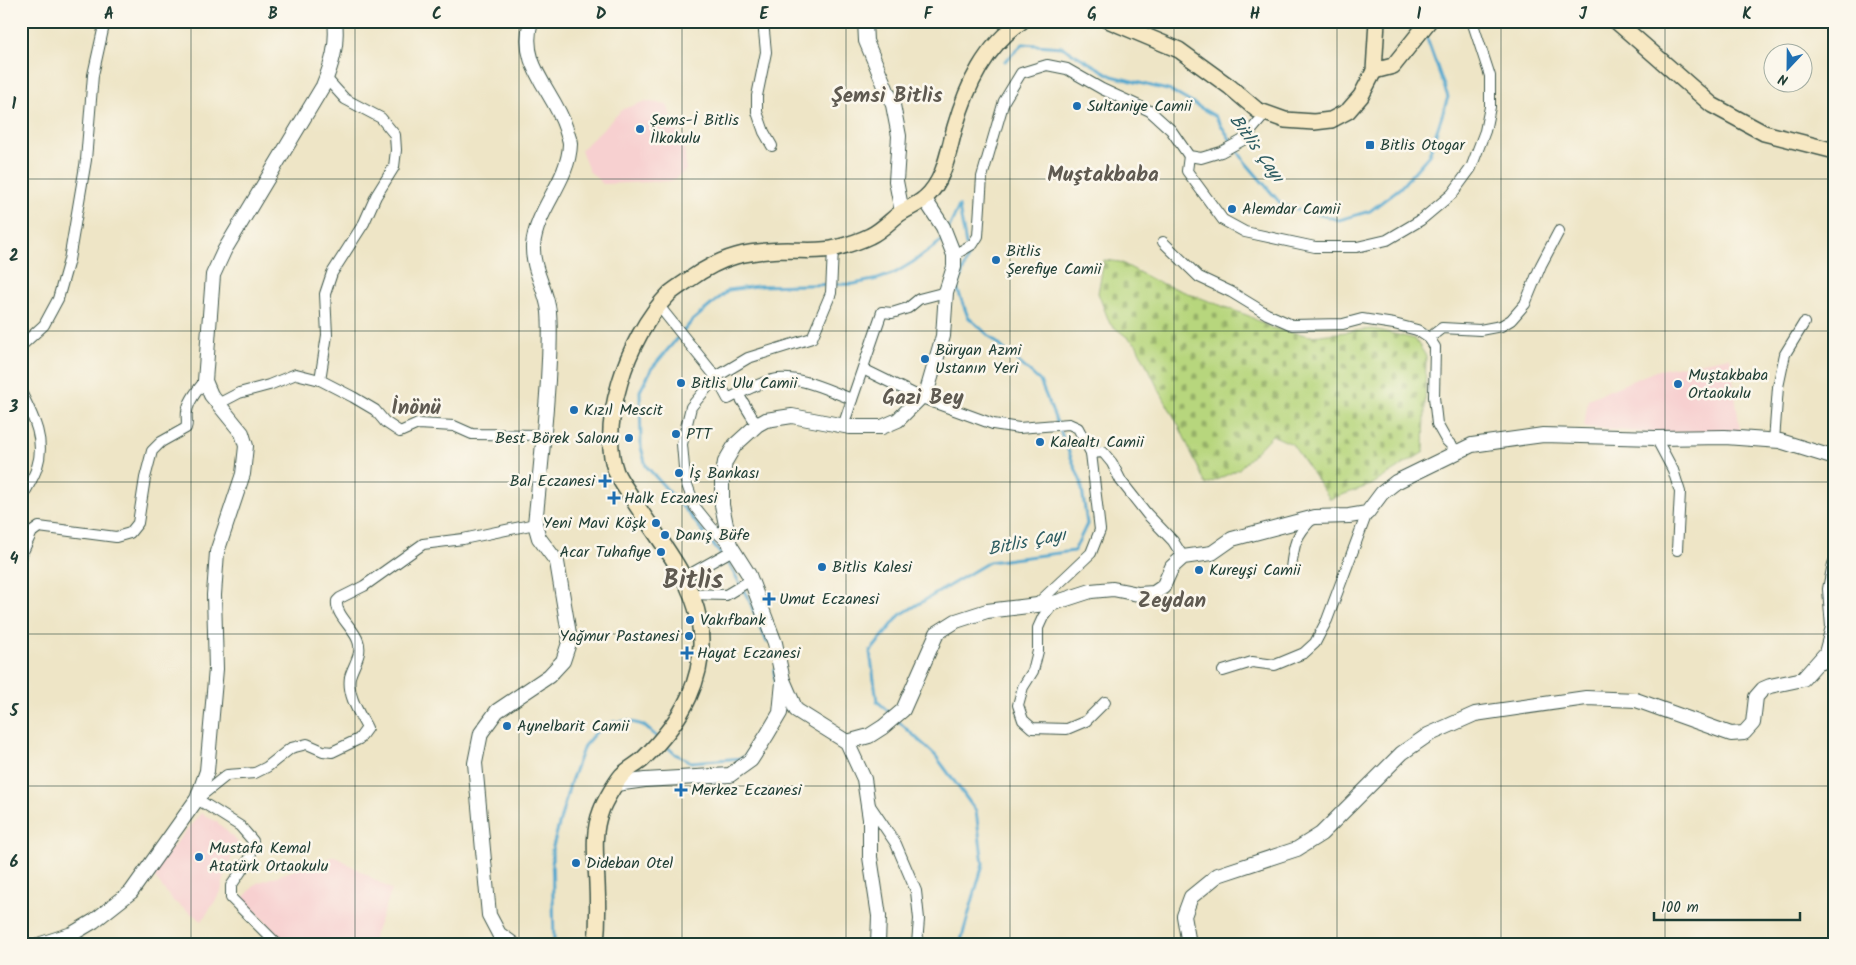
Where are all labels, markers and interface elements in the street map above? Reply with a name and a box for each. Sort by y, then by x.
text: A [104,2,114,27]
text: B [268,2,278,27]
text: C [432,2,442,27]
text: D [596,2,607,27]
text: E [760,2,770,27]
text: F [924,2,934,27]
text: G [1087,2,1097,27]
text: H [1250,2,1260,27]
text: I [1417,2,1422,27]
text: J [1579,2,1588,27]
text: K [1742,2,1752,27]
north arrow [1764,42,1814,92]
text: N [1775,67,1792,91]
district label: Şemsi Bitlis [831,80,943,113]
text: 1 [12,92,17,117]
place label: Sultaniye Camii [1087,94,1193,119]
marker: Sultaniye Camii [1071,100,1083,112]
place label: Şems-İ Bitlis İlkokulu [650,108,739,151]
water label: Bitlis Çayı [1221,109,1292,190]
marker: Şems-İ Bitlis İlkokulu [634,123,646,135]
place label: Bitlis Otogar [1380,133,1467,158]
marker: Bitlis Otogar [1364,139,1376,151]
district label: Muştakbaba [1047,159,1159,192]
place label: Alemdar Camii [1242,197,1341,222]
marker: Alemdar Camii [1226,203,1238,215]
place label: Bitlis Şerefiye Camii [1006,239,1103,282]
text: 2 [9,244,19,269]
marker: Bitlis Şerefiye Camii [990,254,1002,266]
place label: Büryan Azmi Ustanın Yeri [935,338,1023,381]
marker: Büryan Azmi Ustanın Yeri [919,353,931,365]
place label: Muştakbaba Ortaokulu [1688,363,1768,406]
place label: Bitlis Ulu Camii [691,371,798,396]
marker: Bitlis Ulu Camii [675,377,687,389]
marker: Muştakbaba Ortaokulu [1672,378,1684,390]
district label: Gazi Bey [882,382,964,415]
district label: İnönü [391,392,442,425]
text: 3 [9,395,19,420]
place label: Kızıl Mescit [584,398,664,423]
marker: Kızıl Mescit [568,404,580,416]
place label: PTT [686,422,713,447]
place label: Best Börek Salonu [495,426,619,451]
marker: PTT [670,428,682,440]
place label: Kalealtı Camii [1050,430,1145,455]
marker: Best Börek Salonu [623,432,635,444]
marker: Kalealtı Camii [1034,436,1046,448]
place label: İş Bankası [689,461,759,486]
marker: İş Bankası [673,467,685,479]
place label: Bal Eczanesi [510,469,596,494]
marker: Bal Eczanesi [599,475,611,487]
place label: Halk Eczanesi [624,486,719,511]
marker: Halk Eczanesi [608,492,620,504]
place label: Yeni Mavi Köşk [543,511,646,536]
marker: Yeni Mavi Köşk [650,517,662,529]
water label: Bitlis Çayı [986,521,1070,565]
place label: Danış Büfe [675,523,750,548]
marker: Danış Büfe [659,529,671,541]
place label: Acar Tuhafiye [559,540,651,565]
marker: Acar Tuhafiye [655,546,667,558]
text: 4 [10,547,19,572]
place label: Bitlis Kalesi [832,555,913,580]
place label: Kureyşi Camii [1209,558,1302,583]
district label: Bitlis [663,560,723,602]
marker: Bitlis Kalesi [816,561,828,573]
marker: Kureyşi Camii [1193,564,1205,576]
district label: Zeydan [1138,585,1206,618]
place label: Umut Eczanesi [779,587,880,612]
marker: Umut Eczanesi [763,593,775,605]
place label: Vakıfbank [700,608,766,633]
marker: Vakıfbank [684,614,696,626]
place label: Yağmur Pastanesi [560,624,680,649]
marker: Yağmur Pastanesi [683,630,695,642]
place label: Hayat Eczanesi [697,641,801,666]
marker: Hayat Eczanesi [681,647,693,659]
text: 5 [9,699,20,724]
place label: Aynelbarit Camii [517,714,630,739]
marker: Aynelbarit Camii [501,720,513,732]
place label: Merkez Eczanesi [691,778,803,803]
marker: Merkez Eczanesi [675,784,687,796]
place label: Mustafa Kemal Atatürk Ortaokulu [209,836,329,879]
text: 6 [10,850,19,875]
marker: Mustafa Kemal Atatürk Ortaokulu [193,851,205,863]
place label: Dideban Otel [586,851,673,876]
marker: Dideban Otel [570,857,582,869]
scale bar [1654,890,1800,922]
text: 100 m [1661,896,1699,920]

